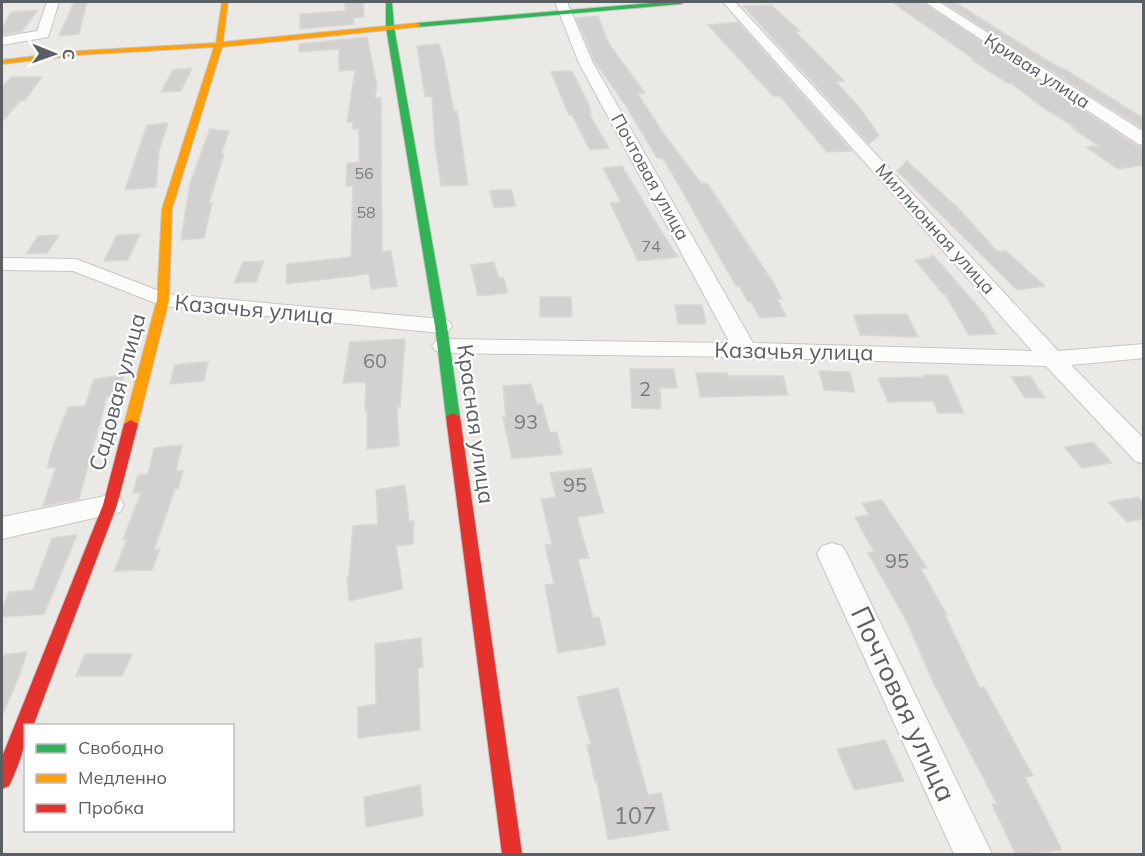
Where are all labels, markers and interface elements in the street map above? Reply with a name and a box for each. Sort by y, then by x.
north arrow [24,24,84,84]
street label: Кривая улица [980,28,1095,113]
text: С [59,49,79,60]
street label: Почтовая улица [606,110,695,244]
street label: Миллионная улица [871,159,1000,299]
house number: 56 [354,163,374,183]
house number: 58 [356,202,376,222]
house number: 74 [641,236,661,256]
street label: Казачья улица [174,288,334,330]
street label: Садовая улица [83,310,151,474]
street label: Казачья улица [714,336,874,366]
street label: Красная улица [451,342,501,506]
house number: 60 [363,348,387,373]
house number: 2 [639,376,651,401]
house number: 93 [514,409,538,434]
house number: 95 [563,472,587,497]
house number: 95 [885,548,909,573]
street label: Почтовая улица [844,601,964,807]
legend [24,724,234,832]
text: Свободно [78,736,164,759]
text: Медленно [78,766,167,789]
text: Пробка [78,796,144,819]
house number: 107 [613,800,657,830]

